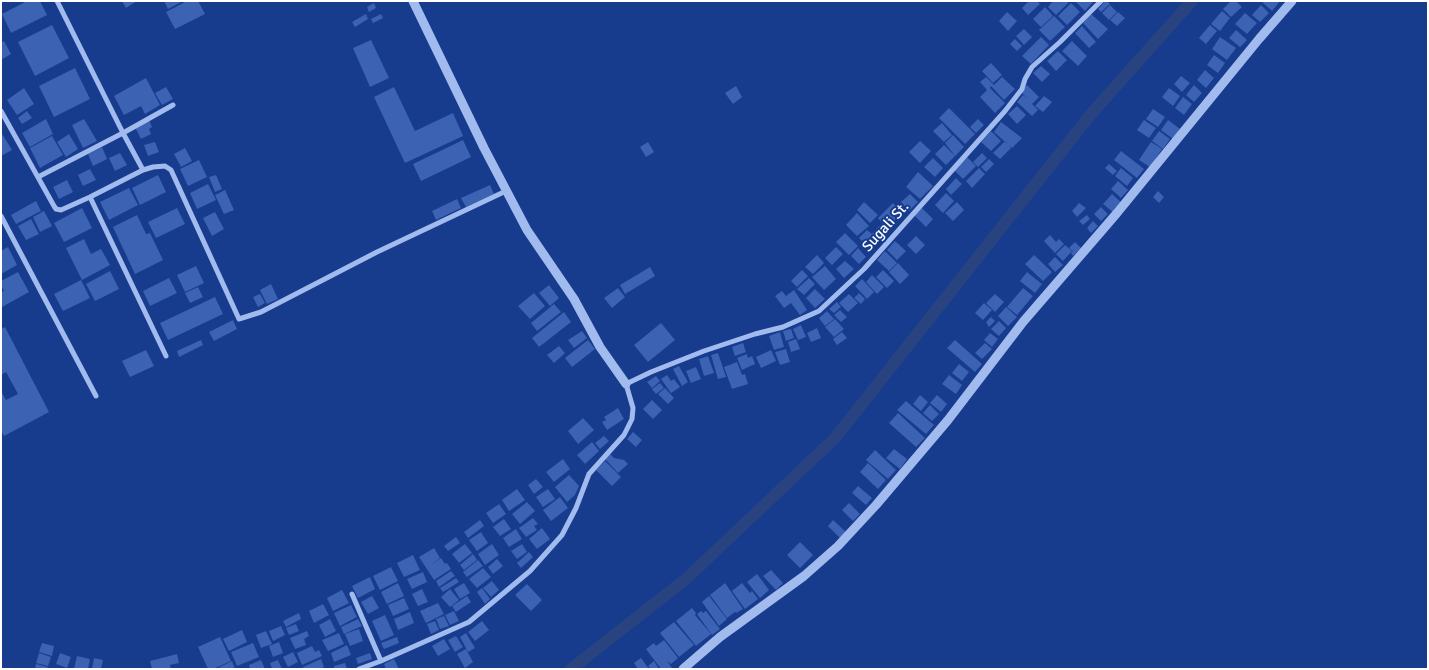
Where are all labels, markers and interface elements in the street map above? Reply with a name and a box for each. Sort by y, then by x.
street label: Sugali St. [859,198,913,256]

